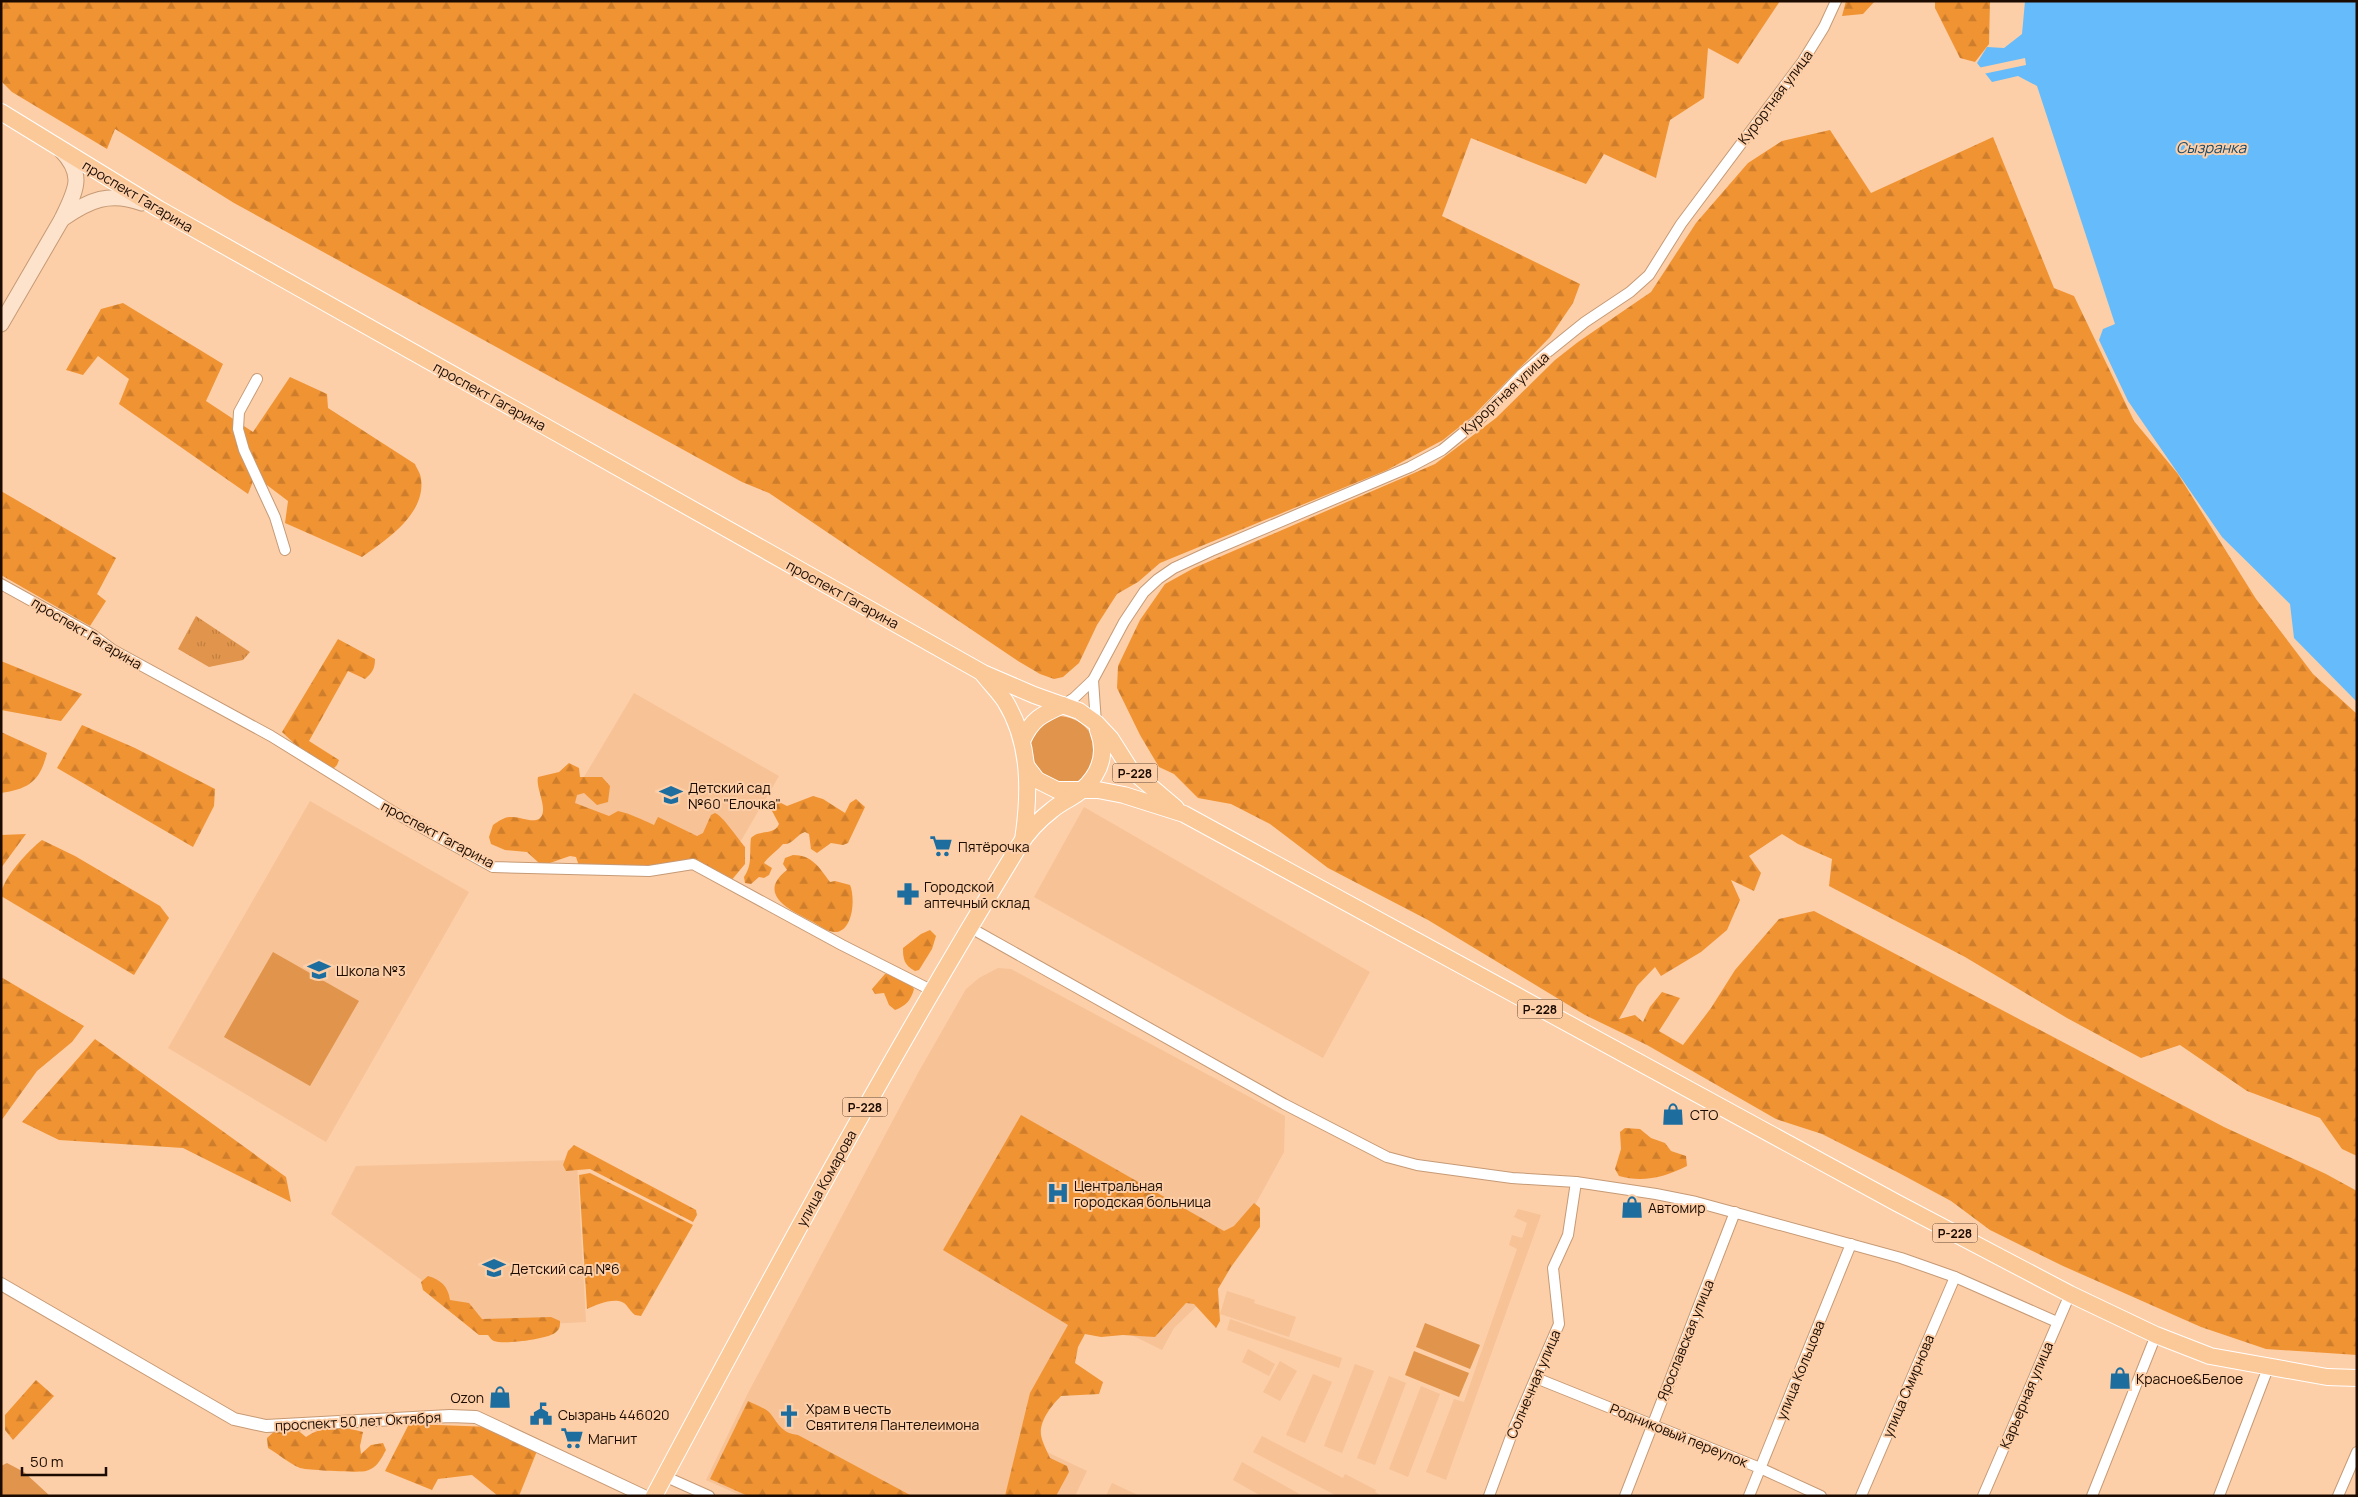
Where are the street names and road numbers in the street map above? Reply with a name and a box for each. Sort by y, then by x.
street label: Курортная улица [1733,46,1817,148]
street label: проспект Гагарина [79,155,197,237]
street label: Курортная улица [1457,347,1553,439]
street label: проспект Гагарина [430,357,550,435]
street label: проспект Гагарина [783,555,903,633]
street label: проспект Гагарина [28,592,146,674]
road number: Р-228 [1112,764,1158,782]
street label: проспект Гагарина [378,796,498,872]
road number: Р-228 [1518,1000,1562,1019]
road number: Р-228 [842,1098,888,1116]
street label: улица Комарова [792,1126,860,1230]
road number: Р-228 [1932,1224,1978,1242]
street label: Ярославская улица [1652,1277,1718,1403]
street label: улица Кольцова [1771,1317,1829,1423]
street label: Солнечная улица [1501,1327,1565,1441]
street label: улица Смирнова [1878,1332,1938,1440]
street label: Карьерная улица [1995,1339,2057,1451]
street label: Родниковый переулок [1607,1399,1752,1472]
street label: проспект 50 лет Октября [274,1407,442,1435]

